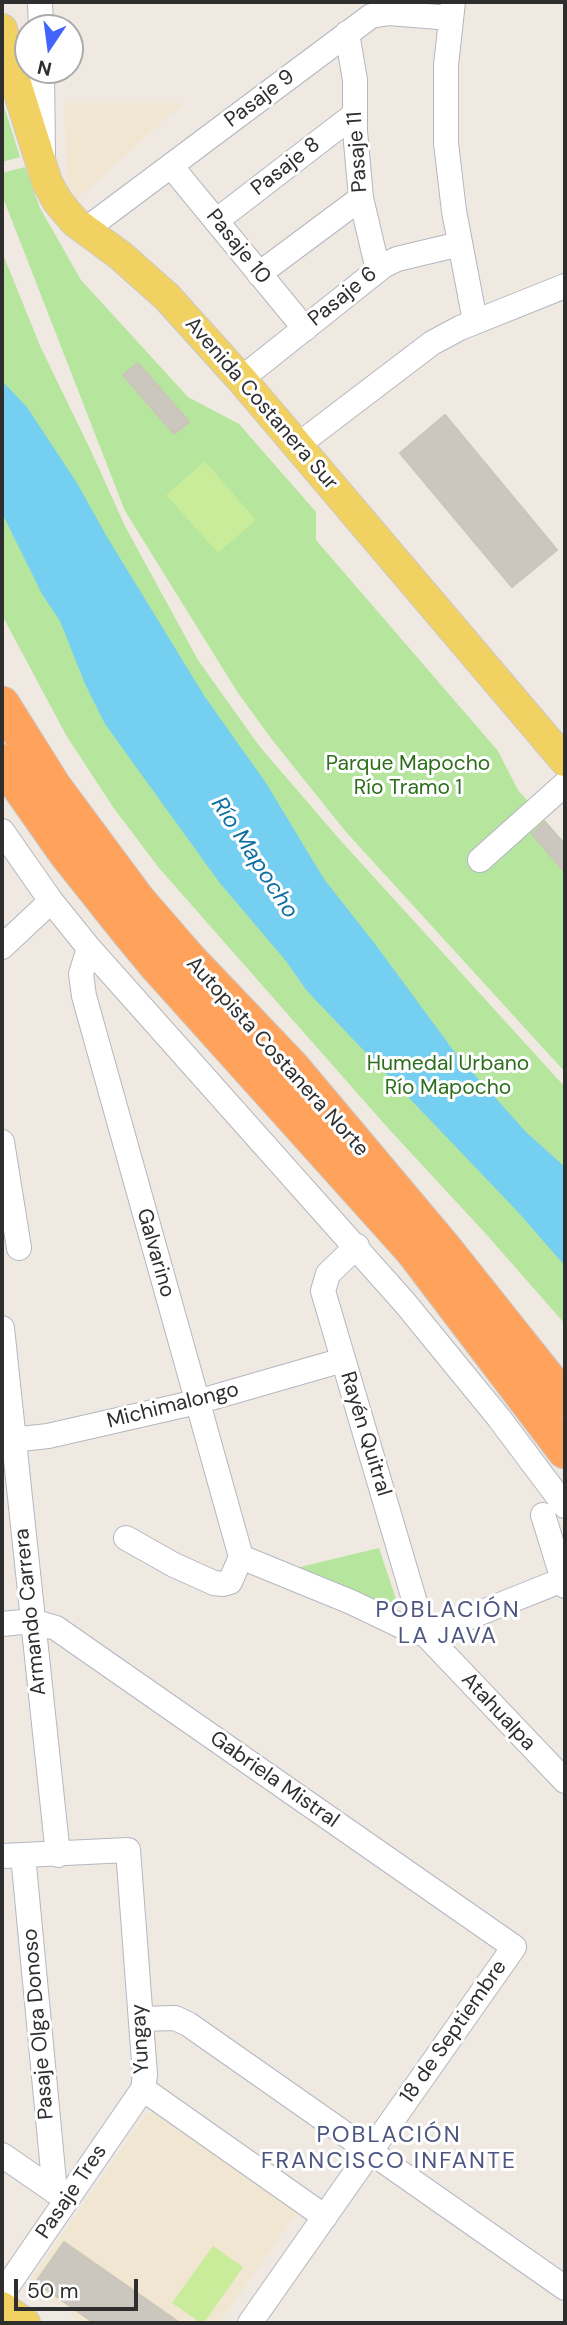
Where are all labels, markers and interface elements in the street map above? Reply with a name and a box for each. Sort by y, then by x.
north arrow [14,14,84,84]
text: N [35,54,54,82]
street label: Pasaje 9 [220,65,300,133]
street label: Pasaje 11 [343,111,373,193]
street label: Pasaje 8 [247,132,325,202]
street label: Pasaje 10 [200,205,276,289]
street label: Pasaje 6 [304,262,382,332]
street label: Avenida Costanera Sur [179,312,343,496]
park label: Parque Mapocho Río Tramo 1 [326,751,490,801]
water label: Río Mapocho [205,792,303,924]
street label: Autopista Costanera Norte [181,952,373,1162]
park label: Humedal Urbano Río Mapocho [367,1051,529,1101]
street label: Galvarino [130,1206,180,1300]
street label: Rayén Quitral [334,1369,396,1499]
street label: Michimalongo [105,1377,241,1435]
street label: Armando Carrera [10,1527,52,1697]
district label: POBLACIÓN LA JAVA [377,1597,519,1651]
street label: Atahualpa [456,1668,540,1756]
street label: Gabriela Mistral [205,1726,343,1834]
street label: Pasaje Olga Donoso [18,1927,60,2121]
street label: 18 de Septiembre [395,1956,513,2108]
street label: Yungay [127,2003,155,2075]
district label: POBLACIÓN FRANCISCO INFANTE [263,2122,515,2176]
street label: Pasaje Tres [31,2140,113,2244]
scale bar [18,2266,142,2310]
text: 50 m [27,2277,78,2305]

